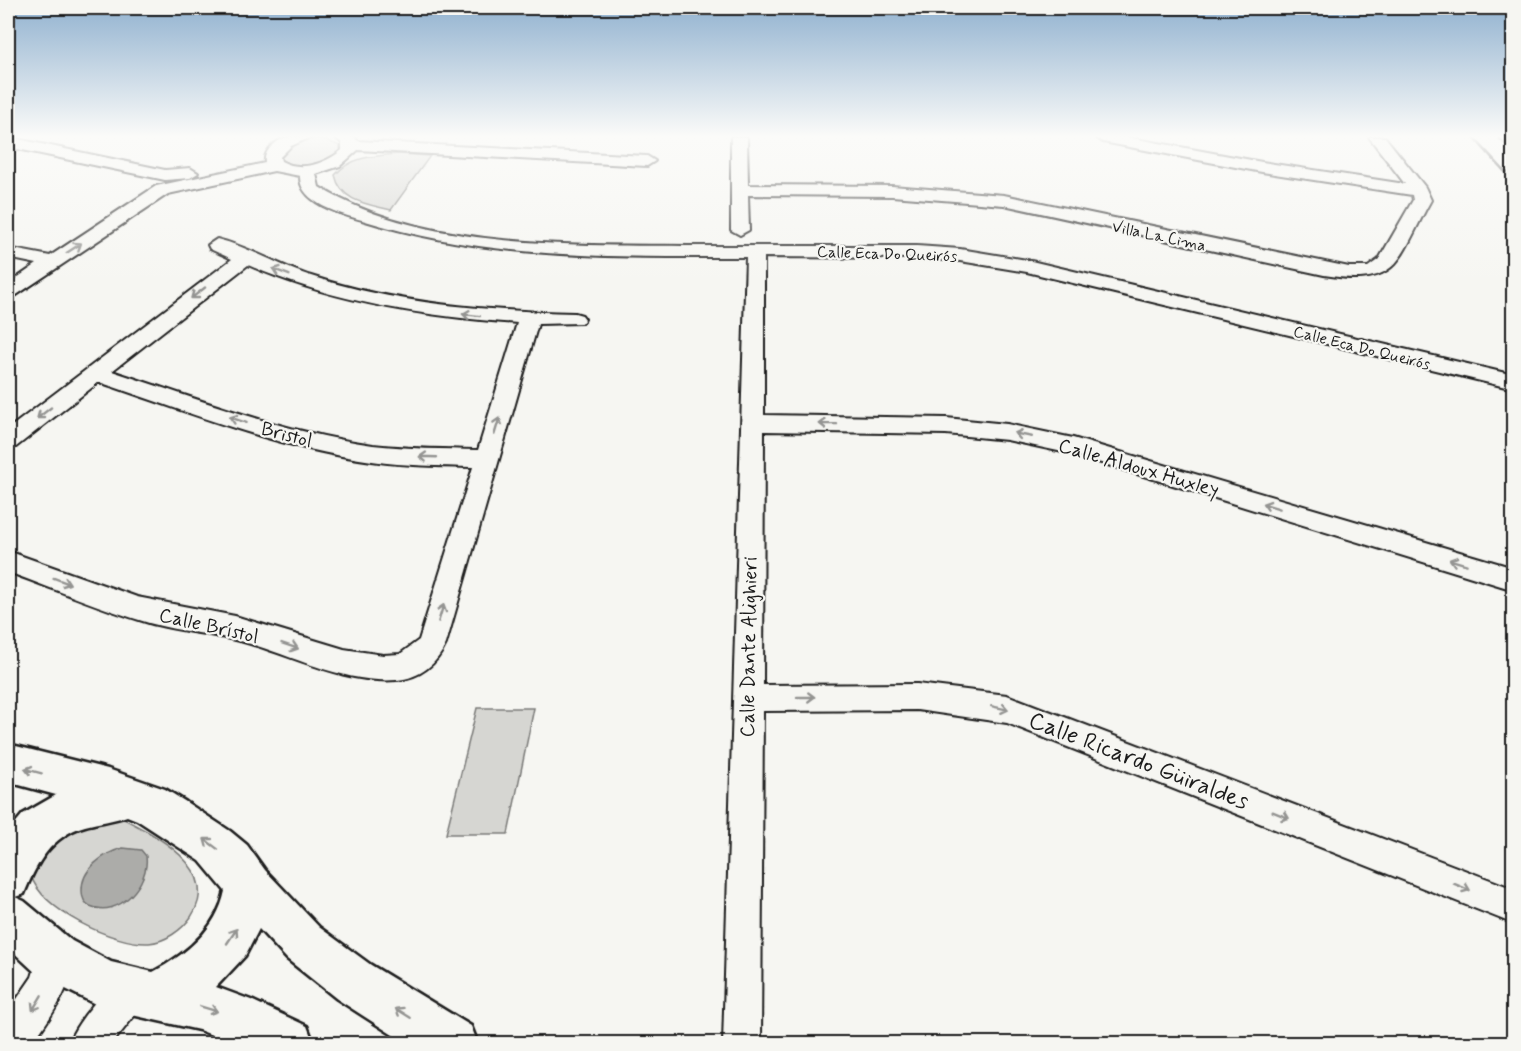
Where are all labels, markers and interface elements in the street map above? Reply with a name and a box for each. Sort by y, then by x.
street label: Villa La Cima [1110,216,1208,257]
one-way arrow [65,242,82,254]
street label: Calle Eca Do Queirós [816,242,957,267]
one-way arrow [272,266,291,277]
one-way arrow [191,287,207,300]
one-way arrow [461,309,481,320]
street label: Calle Eca Do Queirós [1291,321,1432,376]
one-way arrow [36,406,52,419]
one-way arrow [229,413,248,424]
street label: Bristol [258,416,315,455]
one-way arrow [492,417,503,436]
one-way arrow [819,418,839,430]
one-way arrow [1013,429,1032,441]
street label: Calle Aldoux Huxley [1055,433,1222,504]
one-way arrow [419,451,439,462]
one-way arrow [1262,499,1281,510]
street label: Calle Dante Alighieri [734,556,765,738]
one-way arrow [1448,556,1467,567]
one-way arrow [53,576,71,587]
street label: Calle Brístol [156,602,261,651]
one-way arrow [436,604,447,623]
one-way arrow [280,641,299,652]
one-way arrow [796,692,816,703]
one-way arrow [990,703,1009,715]
street label: Calle Ricardo Güiraldes [1024,705,1253,818]
one-way arrow [23,765,42,776]
one-way arrow [1271,810,1289,821]
one-way arrow [203,838,219,850]
one-way arrow [1452,882,1471,893]
one-way arrow [226,928,238,944]
one-way arrow [30,994,42,1011]
one-way arrow [199,1005,218,1016]
one-way arrow [395,1006,412,1018]

